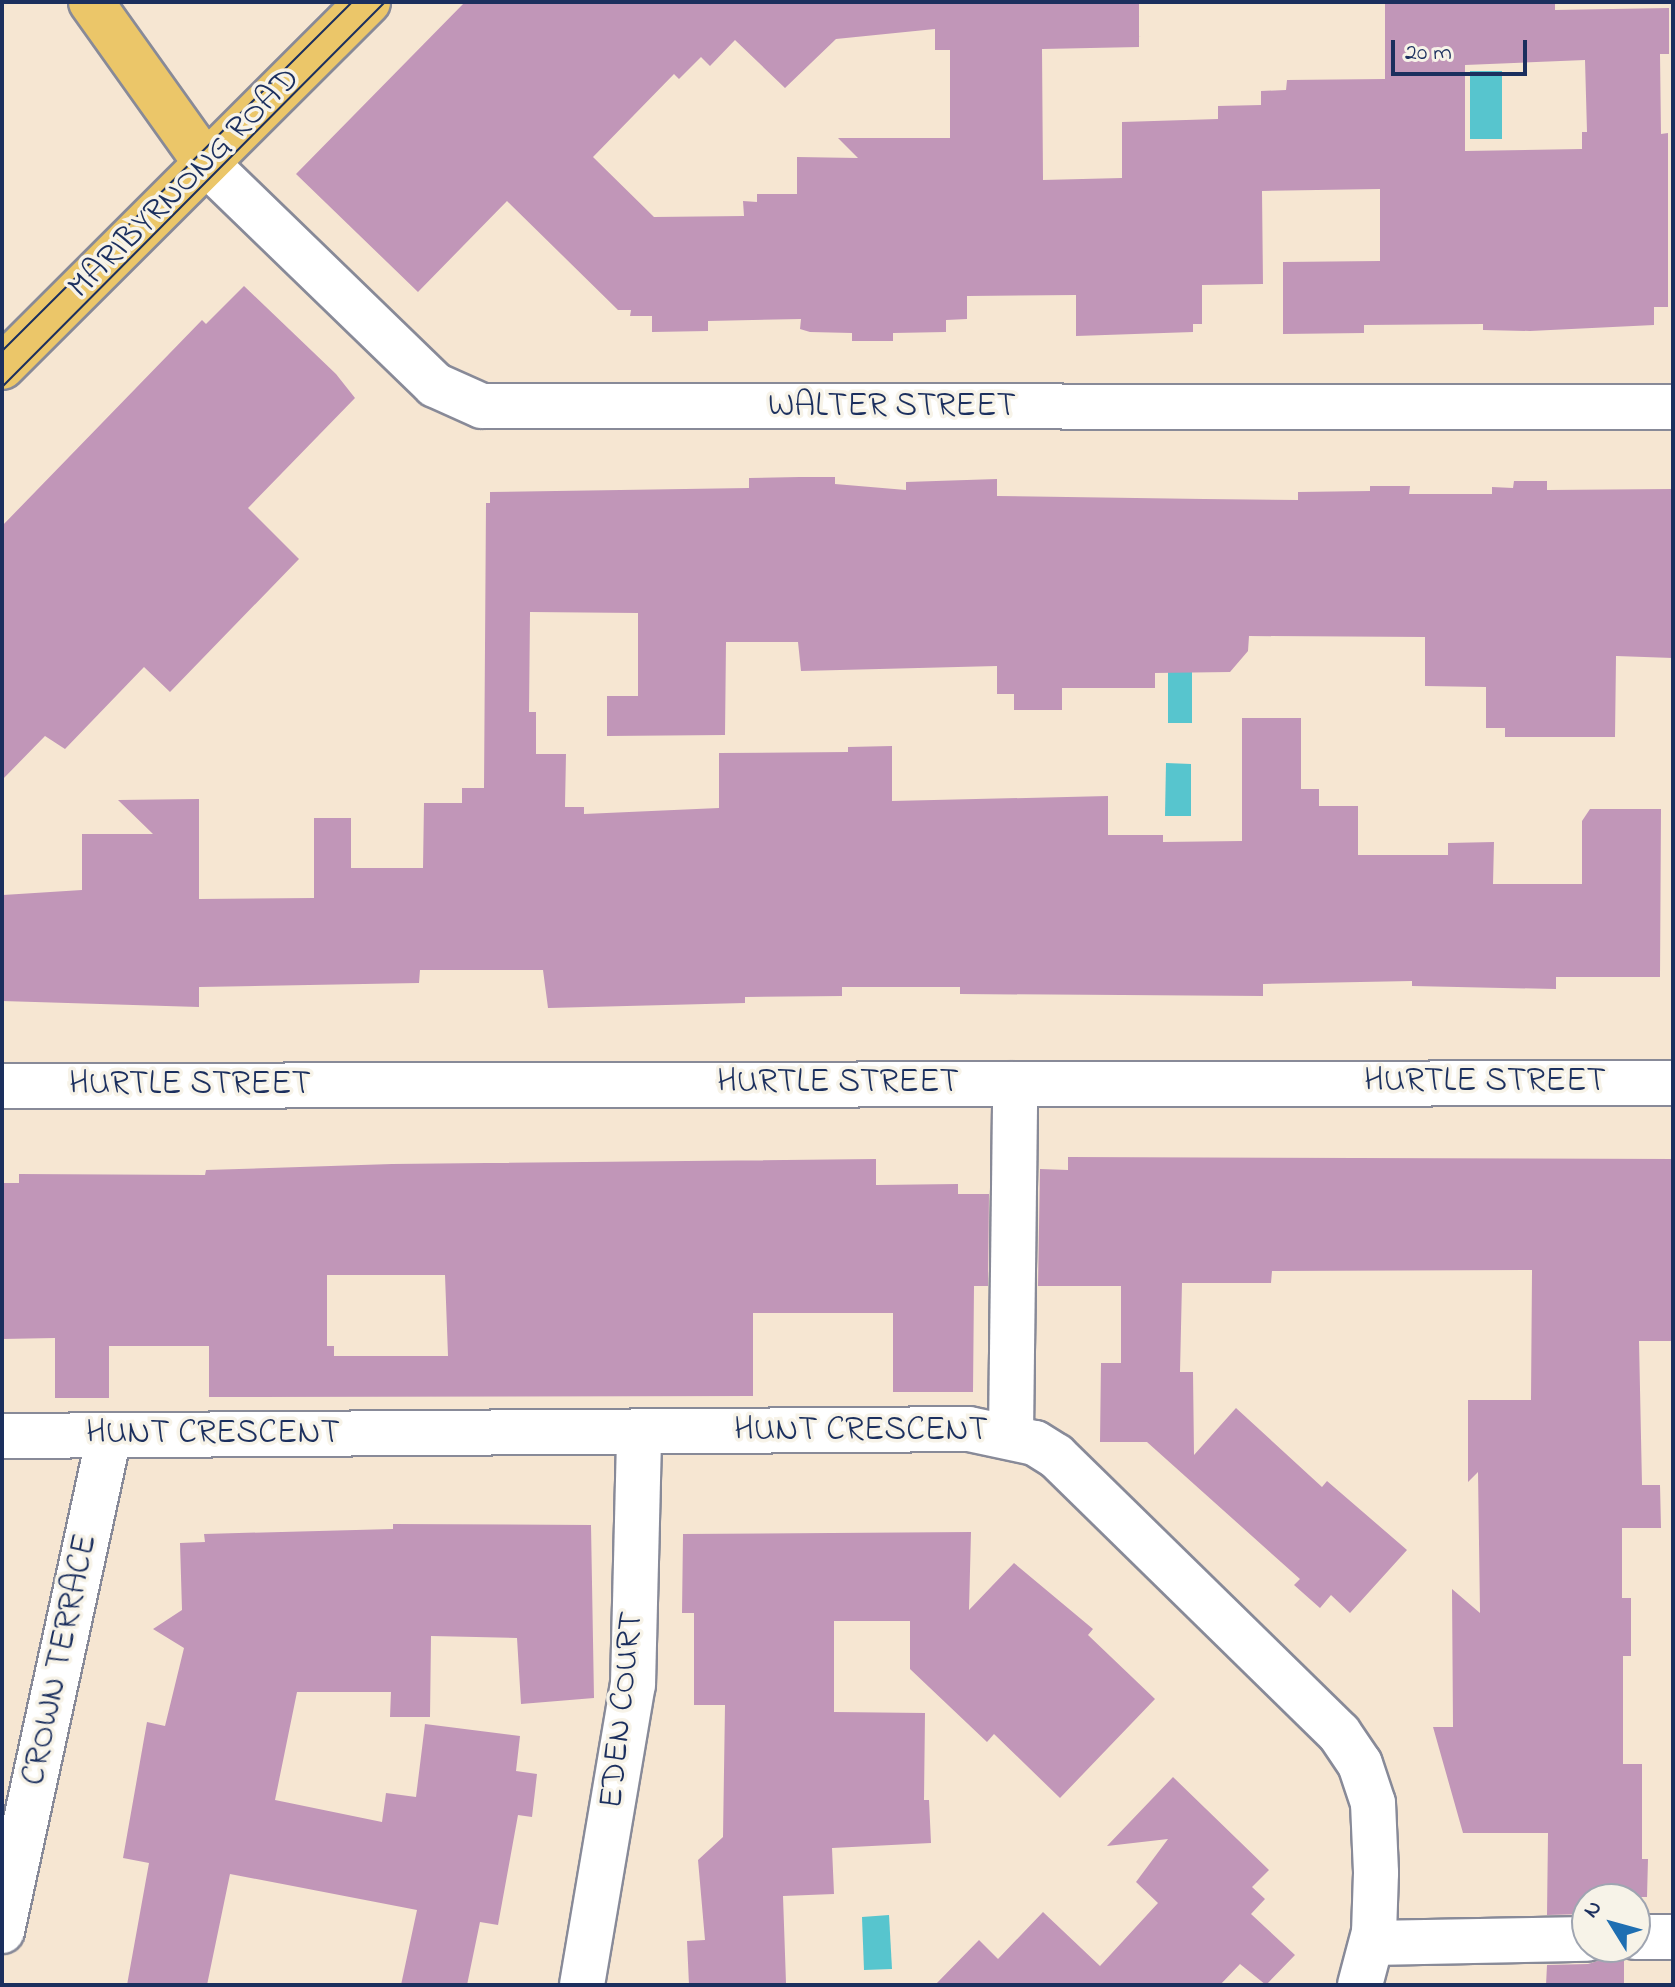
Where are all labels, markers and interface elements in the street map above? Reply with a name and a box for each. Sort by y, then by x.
scale bar [1395,24,1531,74]
text: 20 m [1405,36,1452,71]
street label: MARIBYRNONG ROAD [61,60,309,308]
street label: WALTER STREET [768,388,1016,428]
street label: HURTLE STREET [1364,1063,1606,1103]
street label: HURTLE STREET [717,1064,959,1104]
street label: HURTLE STREET [69,1066,311,1106]
street label: HUNT CRESCENT [734,1412,988,1452]
street label: HUNT CRESCENT [86,1415,340,1455]
street label: CROWN TERRACE [14,1531,108,1789]
street label: EDEN COURT [592,1610,654,1810]
north arrow [1571,1883,1651,1963]
text: N [1576,1894,1611,1925]

